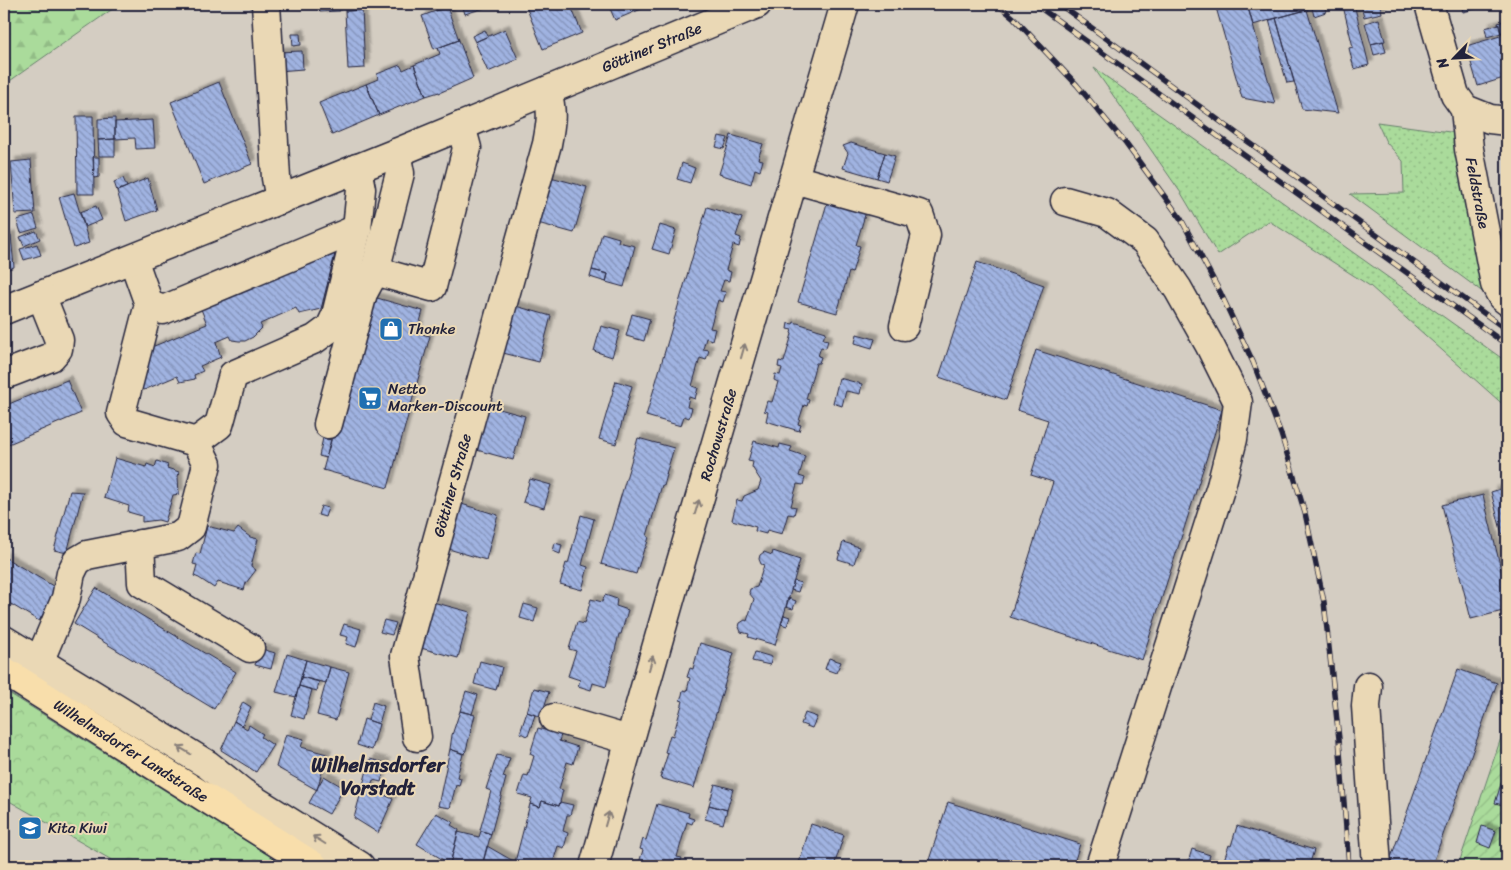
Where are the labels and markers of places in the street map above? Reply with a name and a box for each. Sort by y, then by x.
shop icon: Thonke [378,316,404,342]
place label: Thonke [408,316,456,342]
place label: Netto Marken-Discount [388,376,503,419]
supermarket icon: Netto Marken-Discount [357,385,383,411]
school or university icon: Kita Kiwi [17,815,43,841]
place label: Kita Kiwi [48,815,108,841]

